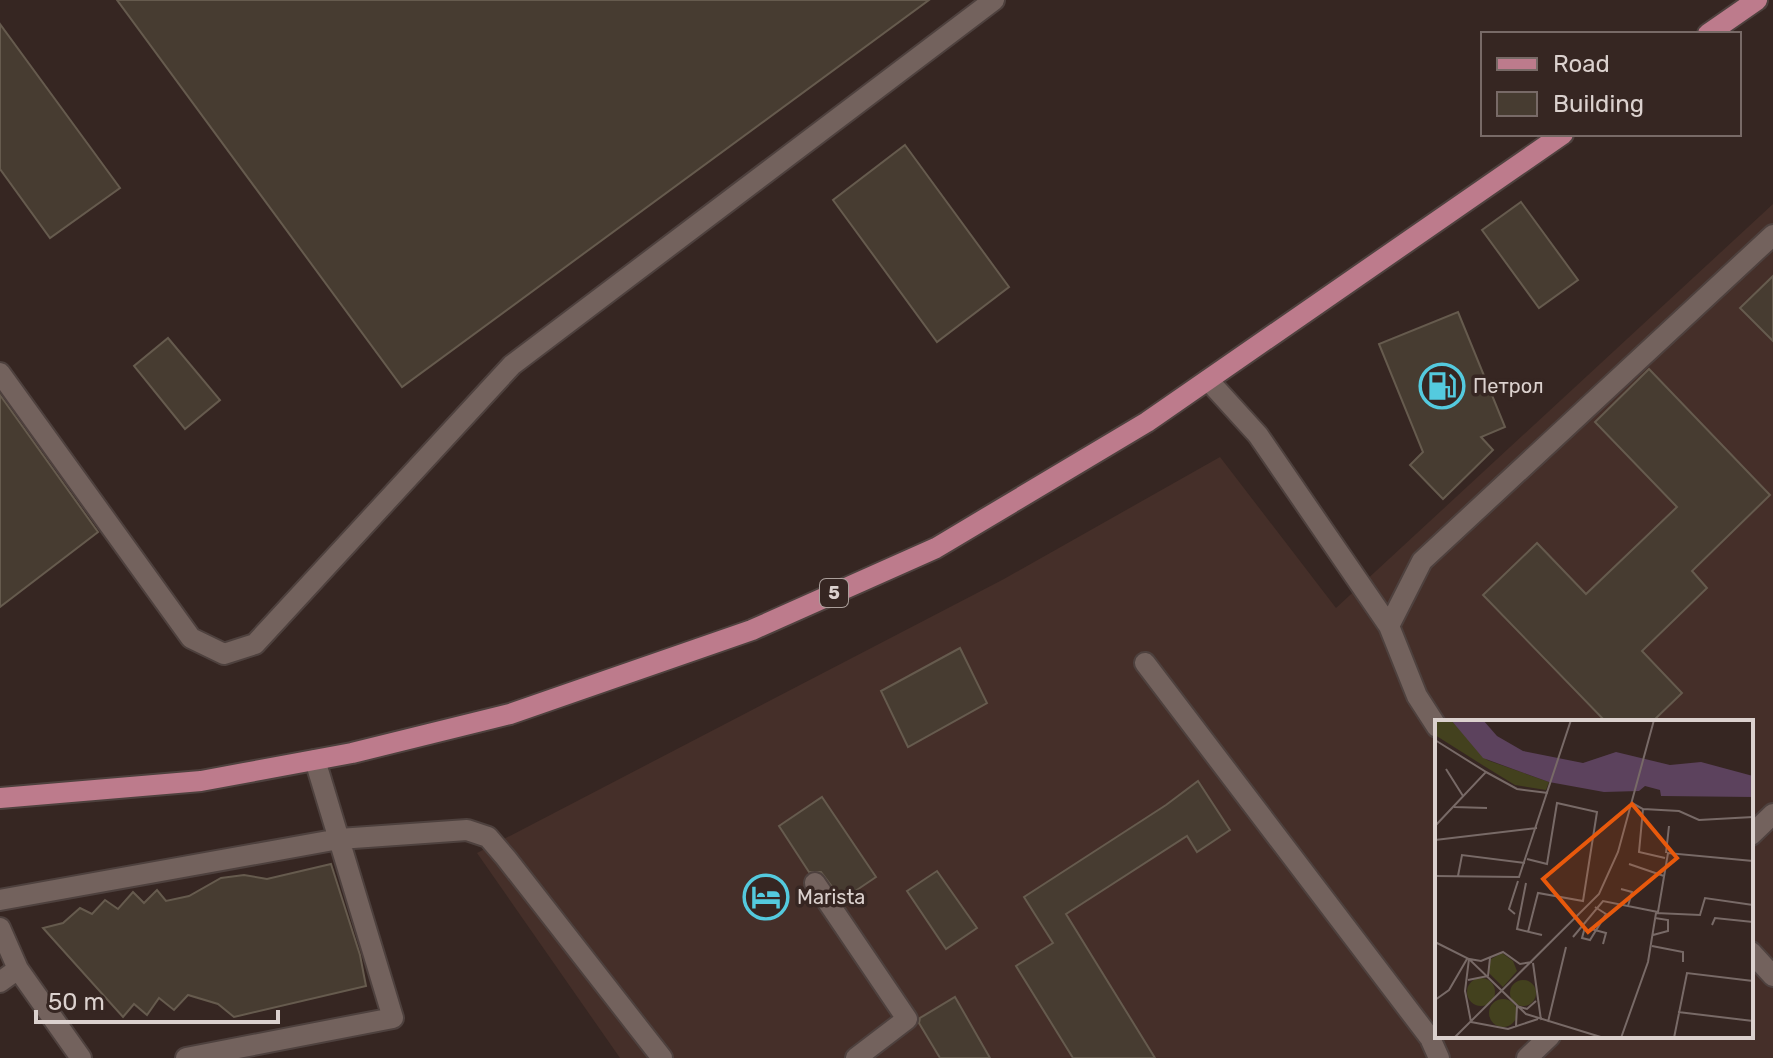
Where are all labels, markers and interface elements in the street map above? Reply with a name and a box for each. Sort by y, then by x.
legend [1481,32,1741,136]
text: Road [1553,50,1610,78]
text: Building [1553,90,1644,118]
fuel station icon: Петрол [1418,362,1466,410]
place label: Петрол [1473,374,1544,398]
road number: 5 [820,579,848,607]
inset map [1435,720,1753,1038]
hotel icon: Marista [742,873,790,921]
place label: Marista [797,885,865,909]
scale bar [36,974,278,1024]
text: 50 m [48,988,105,1016]

